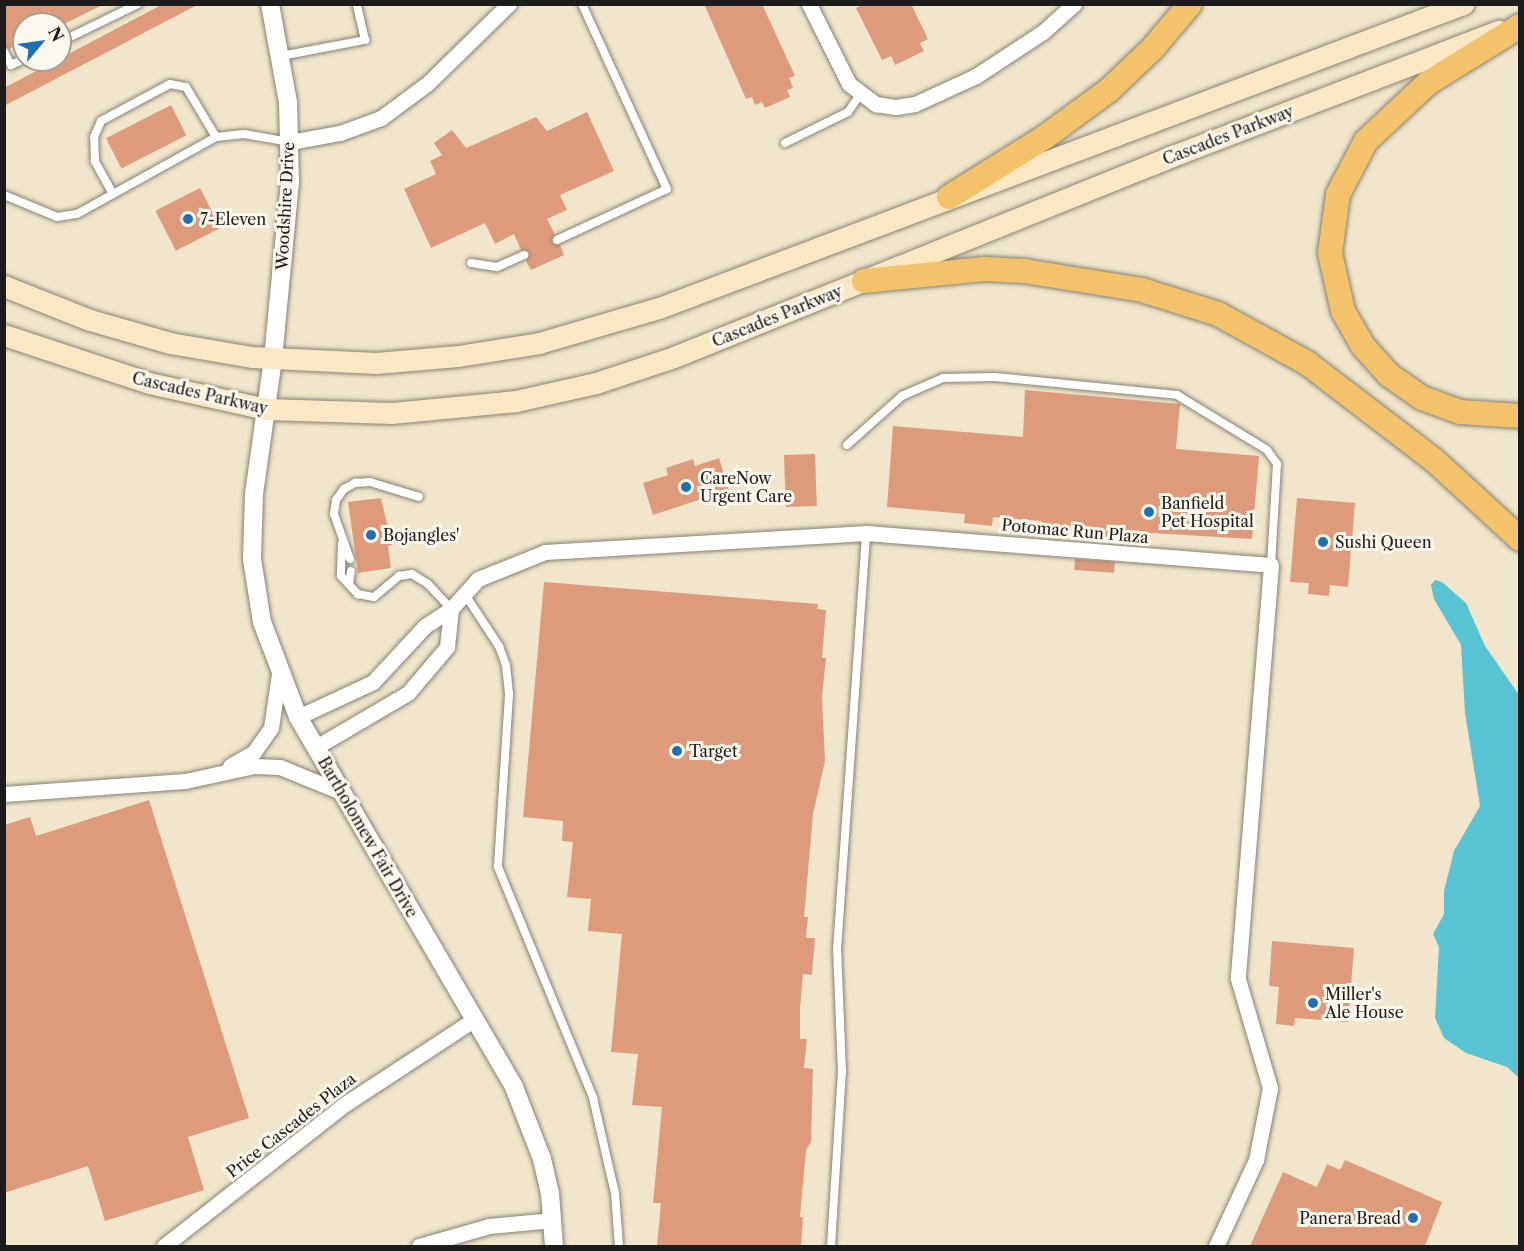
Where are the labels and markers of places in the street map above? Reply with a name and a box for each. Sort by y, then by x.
place label: 7-Eleven [200,209,266,229]
marker: 7-Eleven [181,212,195,226]
place label: CareNow Urgent Care [700,468,792,506]
marker: CareNow Urgent Care [677,478,695,496]
place label: Banfield Pet Hospital [1161,493,1254,531]
marker: Banfield Pet Hospital [1142,505,1156,519]
place label: Bojangles' [383,525,460,545]
marker: Bojangles' [364,528,378,542]
place label: Sushi Queen [1335,532,1432,552]
marker: Sushi Queen [1316,535,1330,549]
place label: Target [689,741,738,761]
marker: Target [670,744,684,758]
place label: Miller's Ale House [1325,984,1404,1022]
marker: Miller's Ale House [1306,996,1320,1010]
place label: Panera Bread [1299,1208,1401,1228]
marker: Panera Bread [1406,1211,1420,1225]

